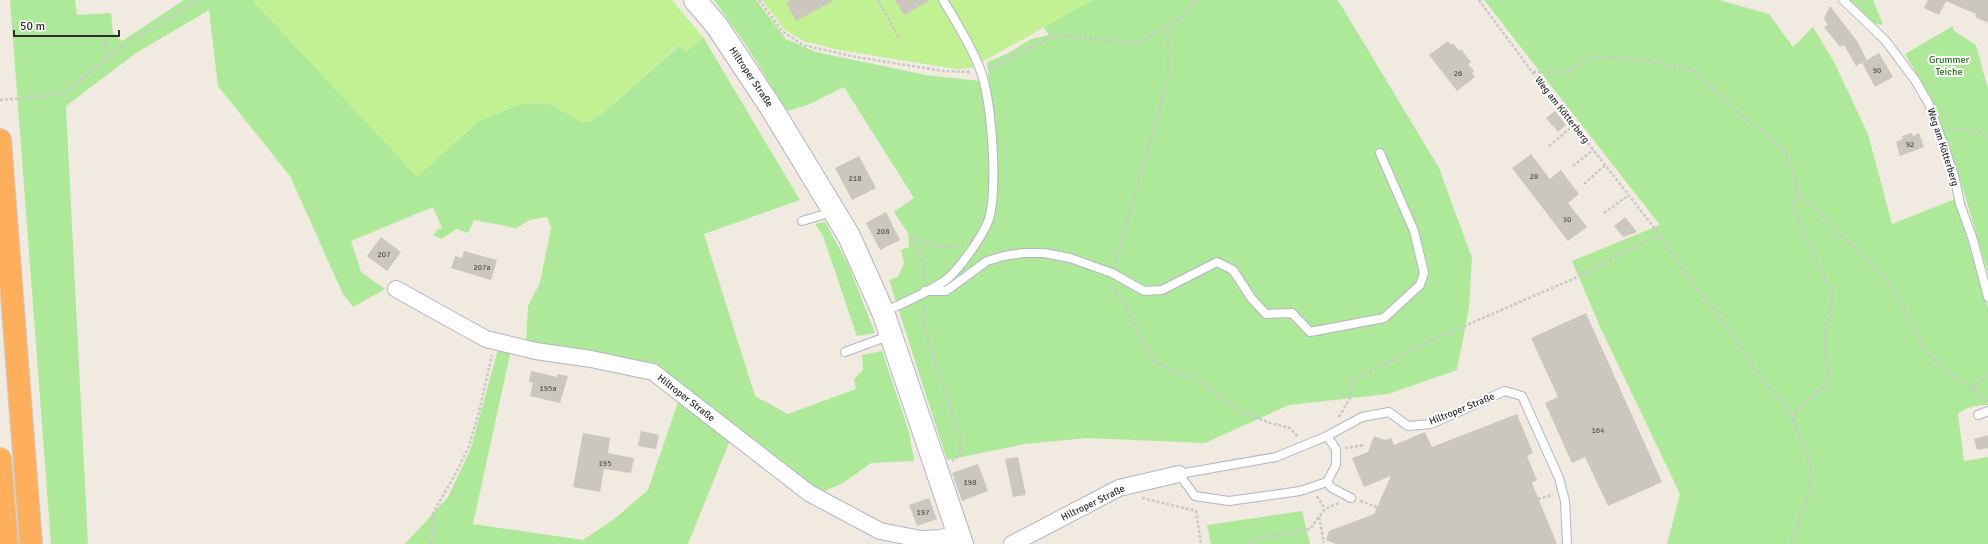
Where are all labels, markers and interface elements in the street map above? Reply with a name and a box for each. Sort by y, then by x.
scale bar [14,12,119,38]
text: 50 m [20,19,45,34]
street label: Hiltroper Straße [727,45,775,109]
park label: Grummer Teiche [1929,54,1969,78]
house number: 90 [1873,65,1881,75]
house number: 26 [1454,68,1462,78]
street label: Weg am Kötterberg [1532,74,1592,146]
street label: Weg am Kötterberg [1925,106,1961,188]
house number: 92 [1906,139,1914,149]
house number: 28 [1530,171,1538,181]
house number: 218 [849,173,861,183]
house number: 30 [1563,214,1571,224]
house number: 208 [877,226,889,236]
house number: 207 [378,249,390,259]
house number: 207a [473,262,491,272]
street label: Hiltroper Straße [655,372,717,424]
house number: 195a [539,383,557,393]
street label: Hiltroper Straße [1427,390,1497,428]
house number: 164 [1592,425,1605,435]
house number: 195 [599,458,611,468]
house number: 198 [964,477,976,487]
street label: Hiltroper Straße [1059,482,1127,524]
house number: 197 [917,507,929,517]

